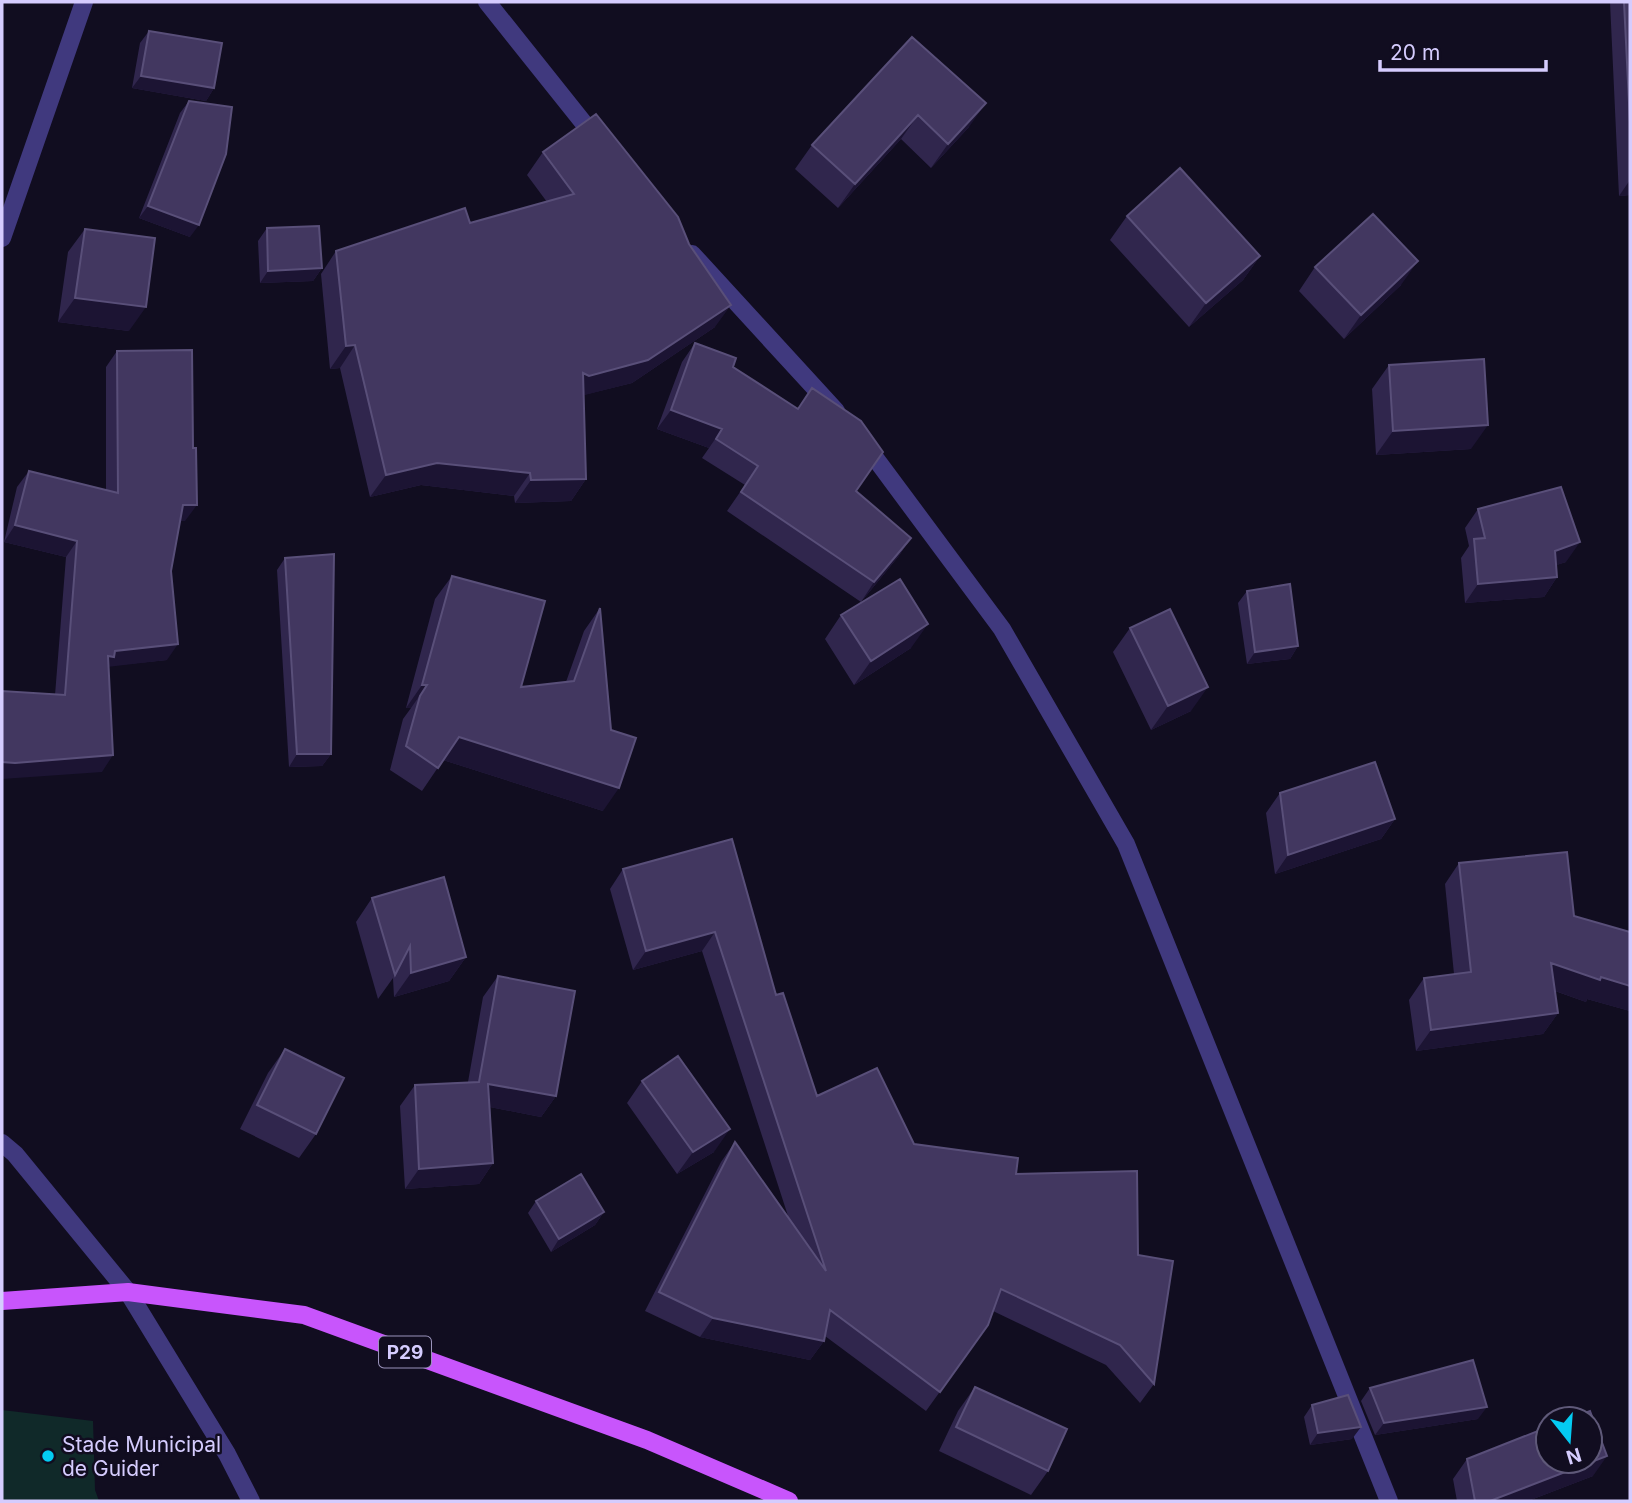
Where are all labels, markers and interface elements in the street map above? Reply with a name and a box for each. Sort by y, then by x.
scale bar [1380,28,1546,72]
text: 20 m [1390,40,1440,65]
road number: P29 [379,1336,431,1368]
north arrow [1534,1405,1604,1475]
place label: Stade Municipal de Guider [62,1432,221,1481]
text: N [1564,1443,1584,1469]
marker: Stade Municipal de Guider [40,1448,56,1464]

